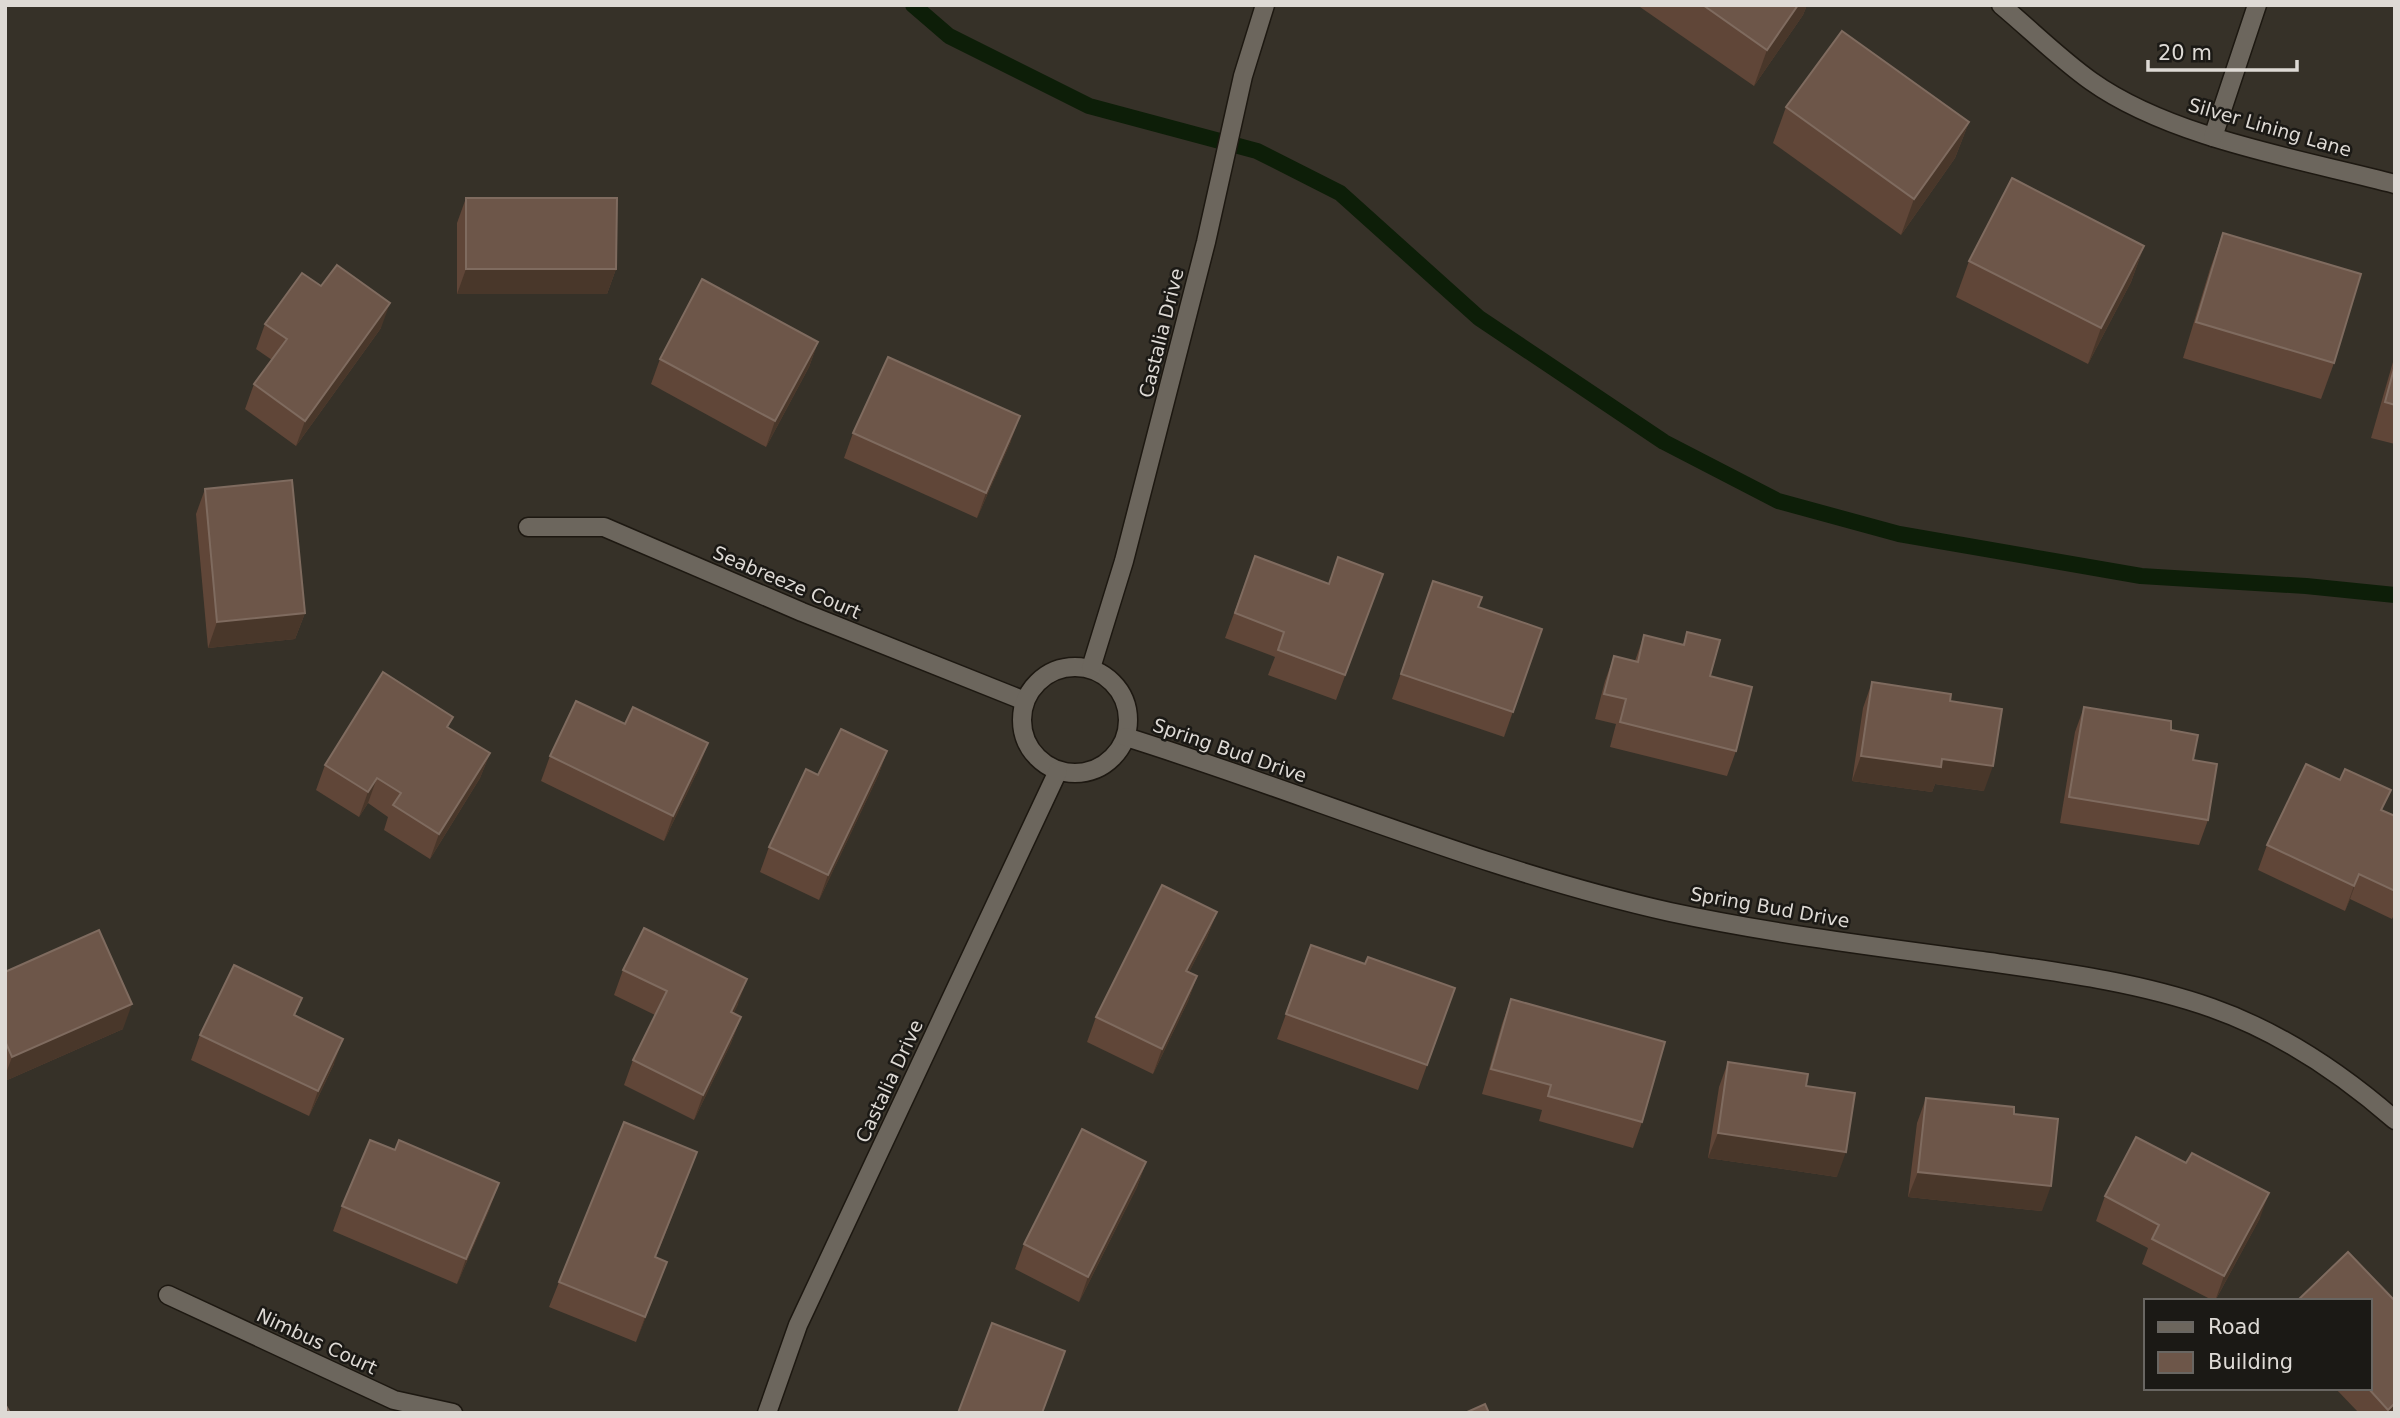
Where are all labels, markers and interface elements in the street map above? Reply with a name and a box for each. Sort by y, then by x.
scale bar [2148,28,2297,72]
text: 20 m [2158,41,2212,65]
street label: Silver Lining Lane [2186,93,2354,161]
street label: Castalia Drive [1134,266,1188,400]
street label: Seabreeze Court [710,541,864,623]
street label: Spring Bud Drive [1150,713,1310,787]
street label: Spring Bud Drive [1689,882,1851,932]
street label: Castalia Drive [851,1016,927,1146]
legend [2144,1299,2372,1390]
street label: Nimbus Court [253,1304,381,1378]
text: Road [2208,1315,2261,1339]
text: Building [2208,1350,2293,1374]

